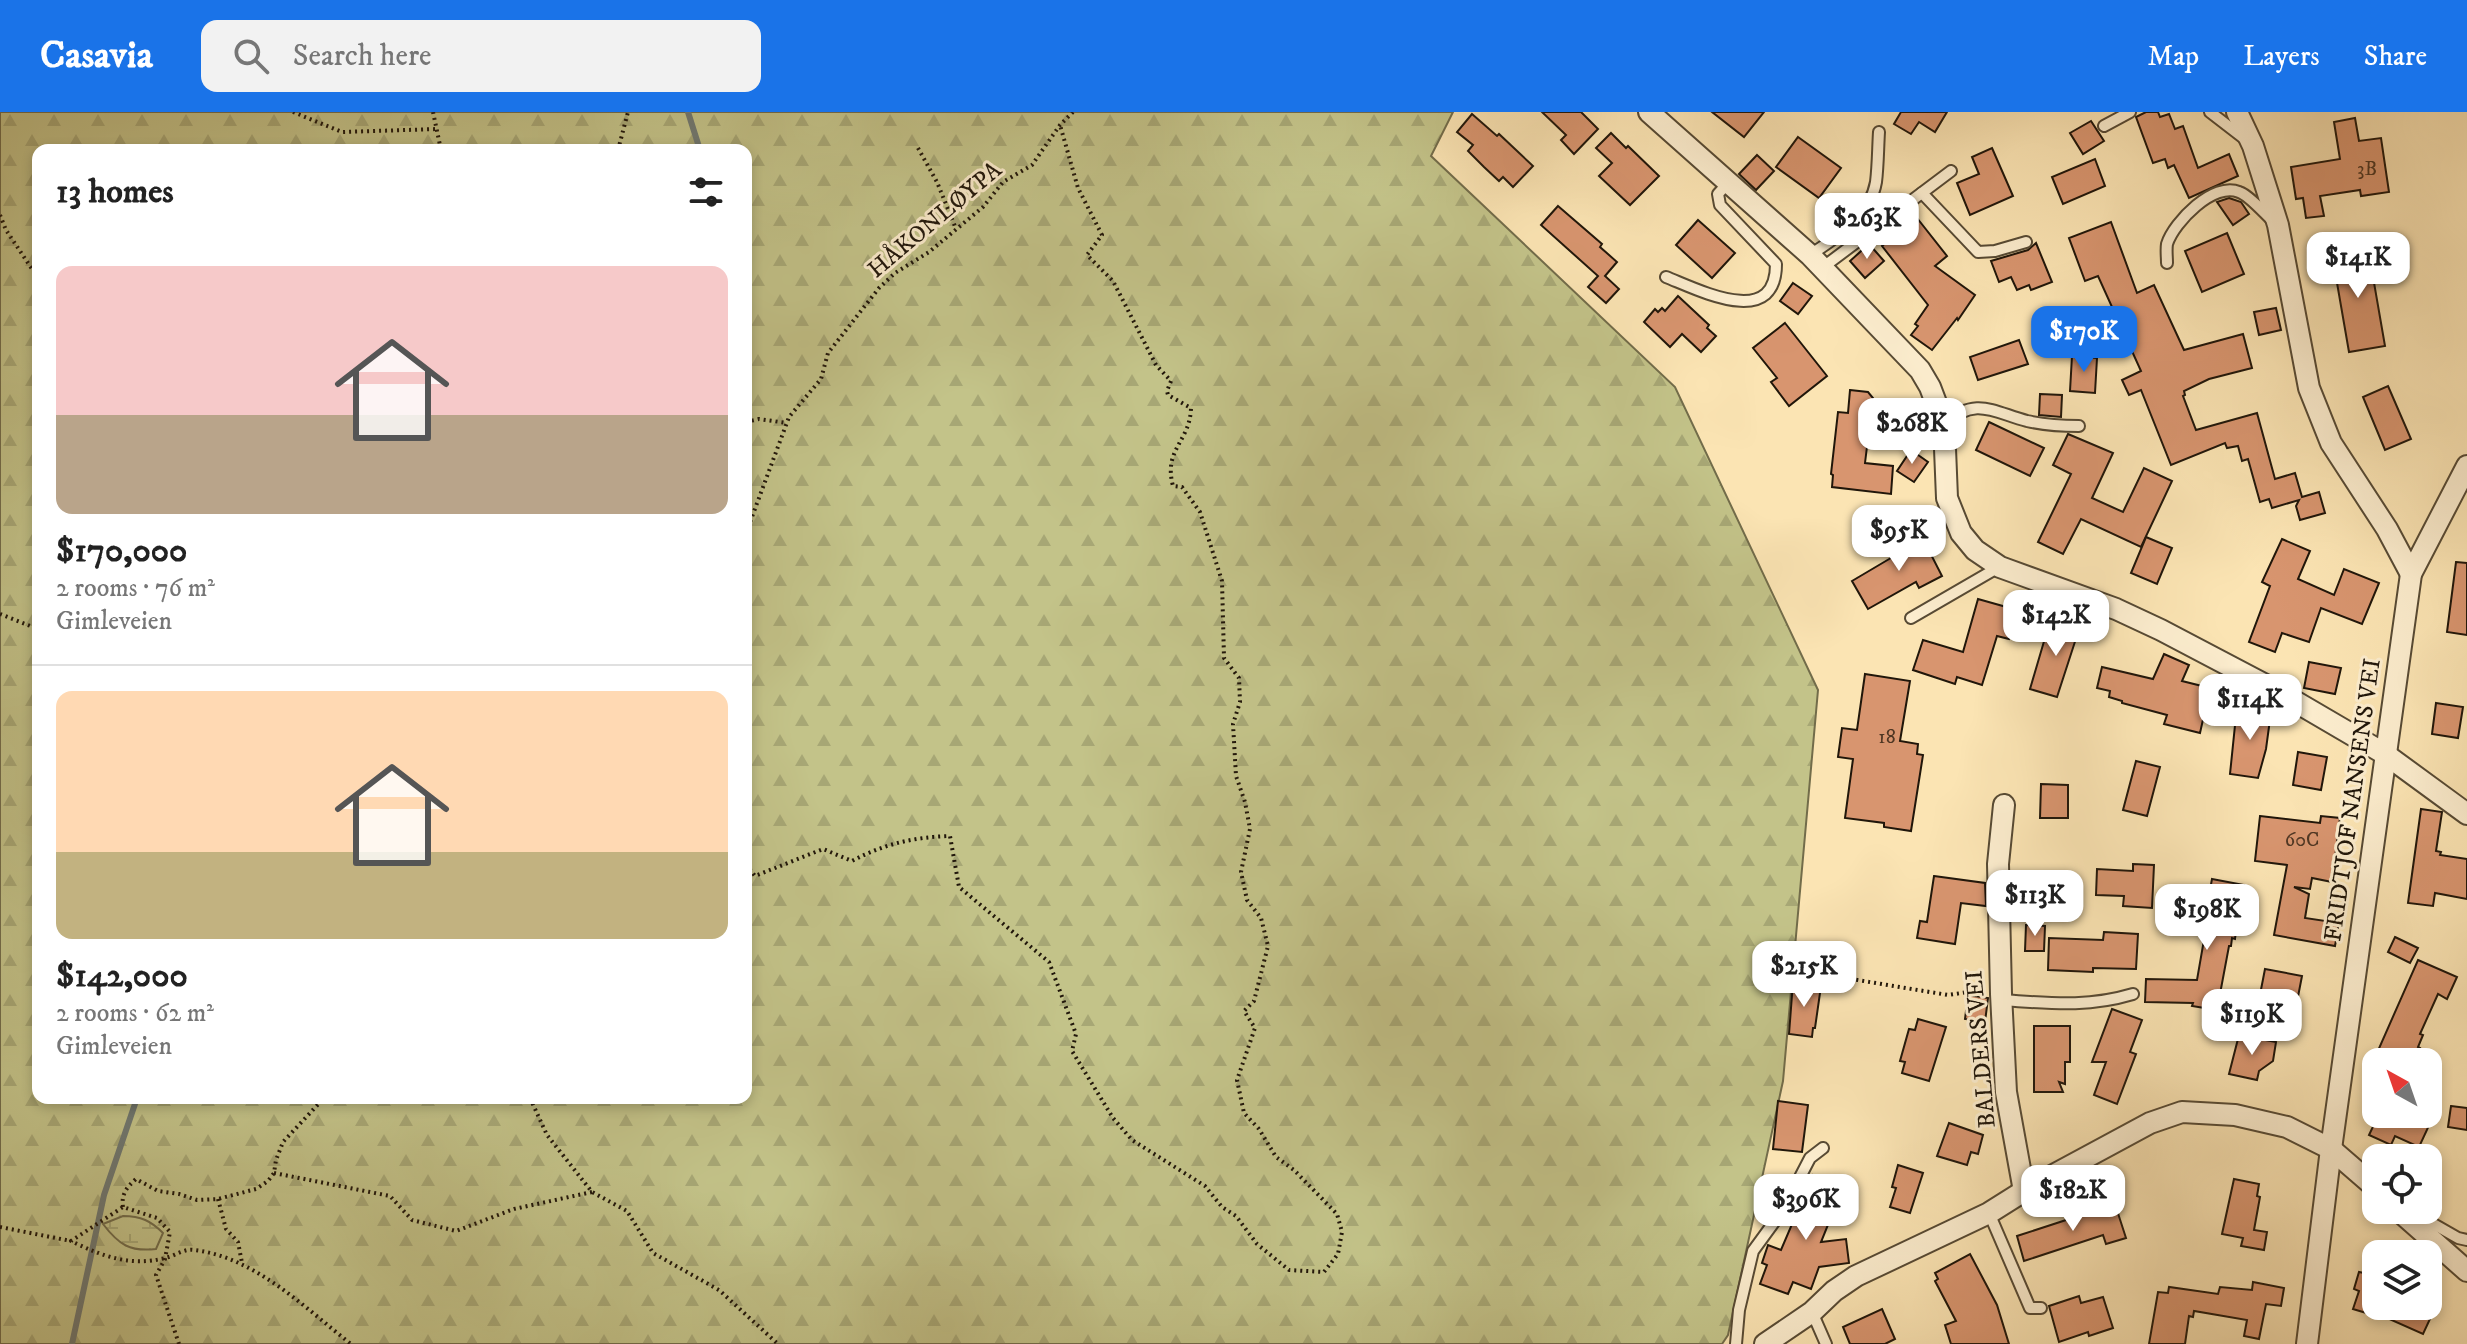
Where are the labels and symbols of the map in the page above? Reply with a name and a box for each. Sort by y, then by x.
street label: HÅKONLØYPA [861,154,1009,285]
house number: 3B [2357,157,2377,182]
pin: $263K [1811,193,1923,261]
pin: $141K [2302,232,2414,300]
pin: $170K [2028,306,2140,374]
pin: $268K [1856,398,1968,466]
pin: $95K [1852,505,1946,573]
pin: $142K [2000,590,2112,658]
street label: FRIDTJOF NANSENS VEI [2318,656,2388,943]
pin: $114K [2194,674,2306,742]
house number: 18 [1878,725,1896,750]
house number: 60C [2285,828,2319,853]
pin: $113K [1979,870,2091,938]
pin: $198K [2151,884,2263,952]
pin: $215K [1748,941,1860,1009]
street label: BALDERS VEI [1959,969,2003,1129]
pin: $119K [2196,989,2308,1057]
north arrow [2362,1048,2442,1128]
pin: $182K [2017,1165,2129,1233]
pin: $396K [1750,1174,1862,1242]

